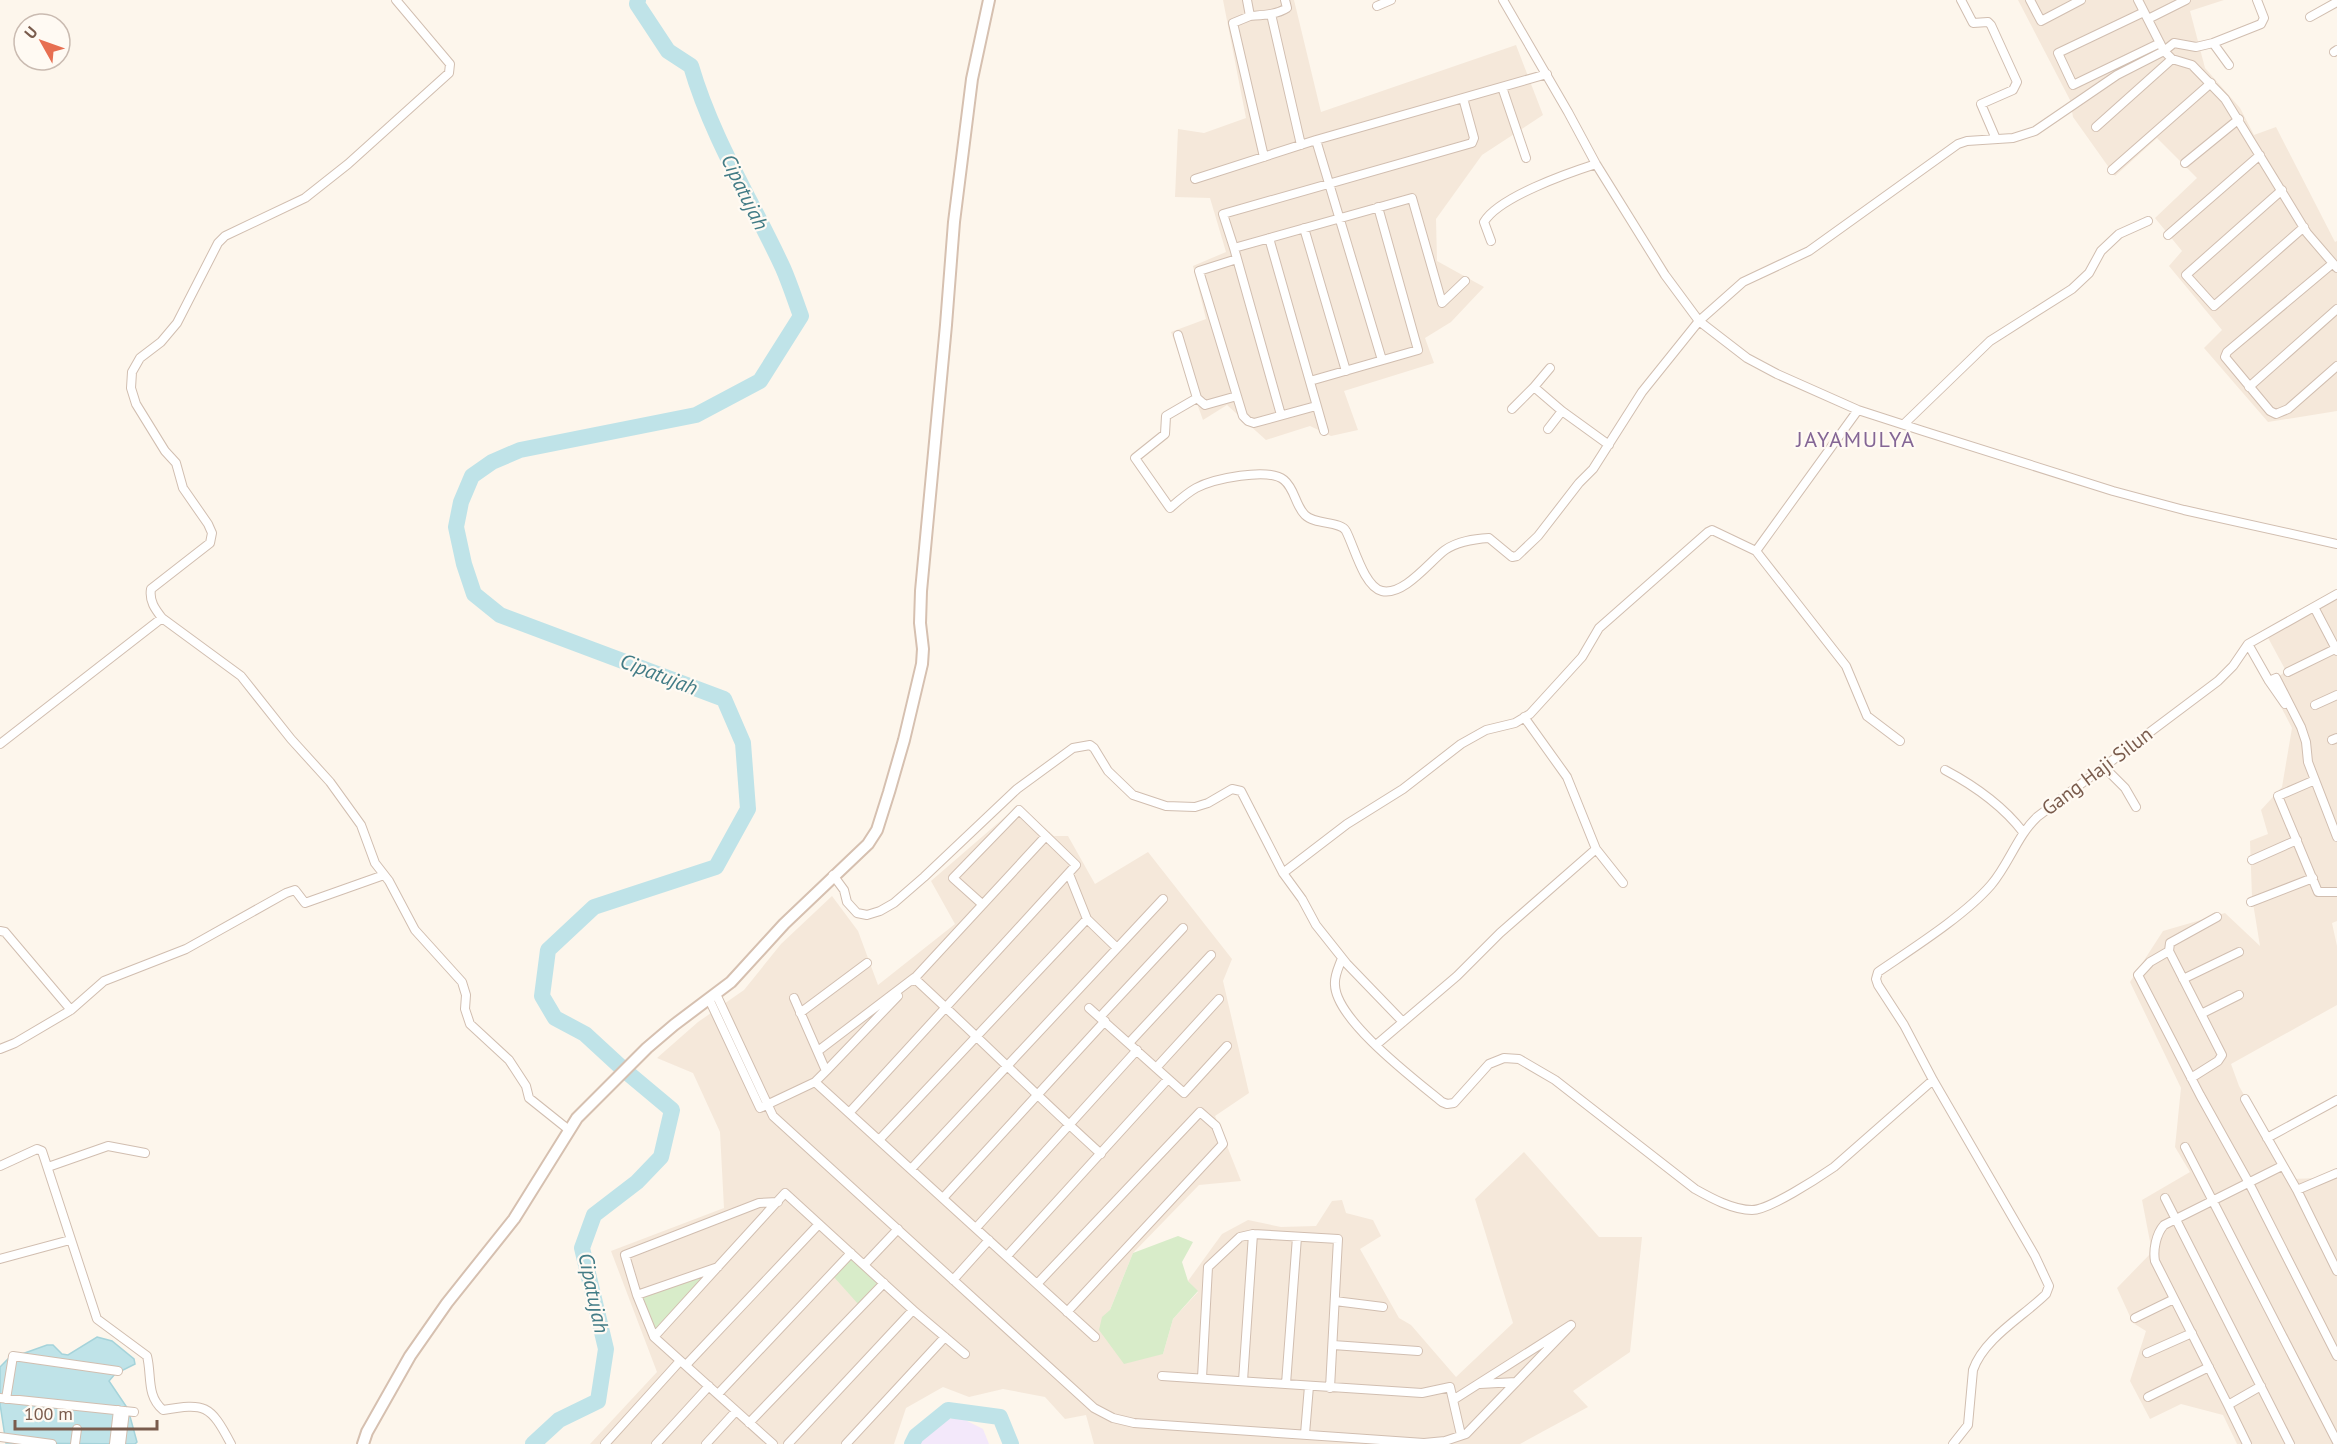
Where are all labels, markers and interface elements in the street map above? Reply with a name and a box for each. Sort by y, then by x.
north arrow [12,12,72,72]
text: U [20,22,41,43]
water label: Cipatujah [715,150,775,234]
district label: JAYAMULYA [1795,425,1916,453]
water label: Cipatujah [616,647,702,701]
street label: Gang Haji Silun [2036,721,2158,821]
water label: Cipatujah [572,1250,616,1336]
scale bar [15,1393,158,1431]
text: 100 m [24,1402,73,1425]

